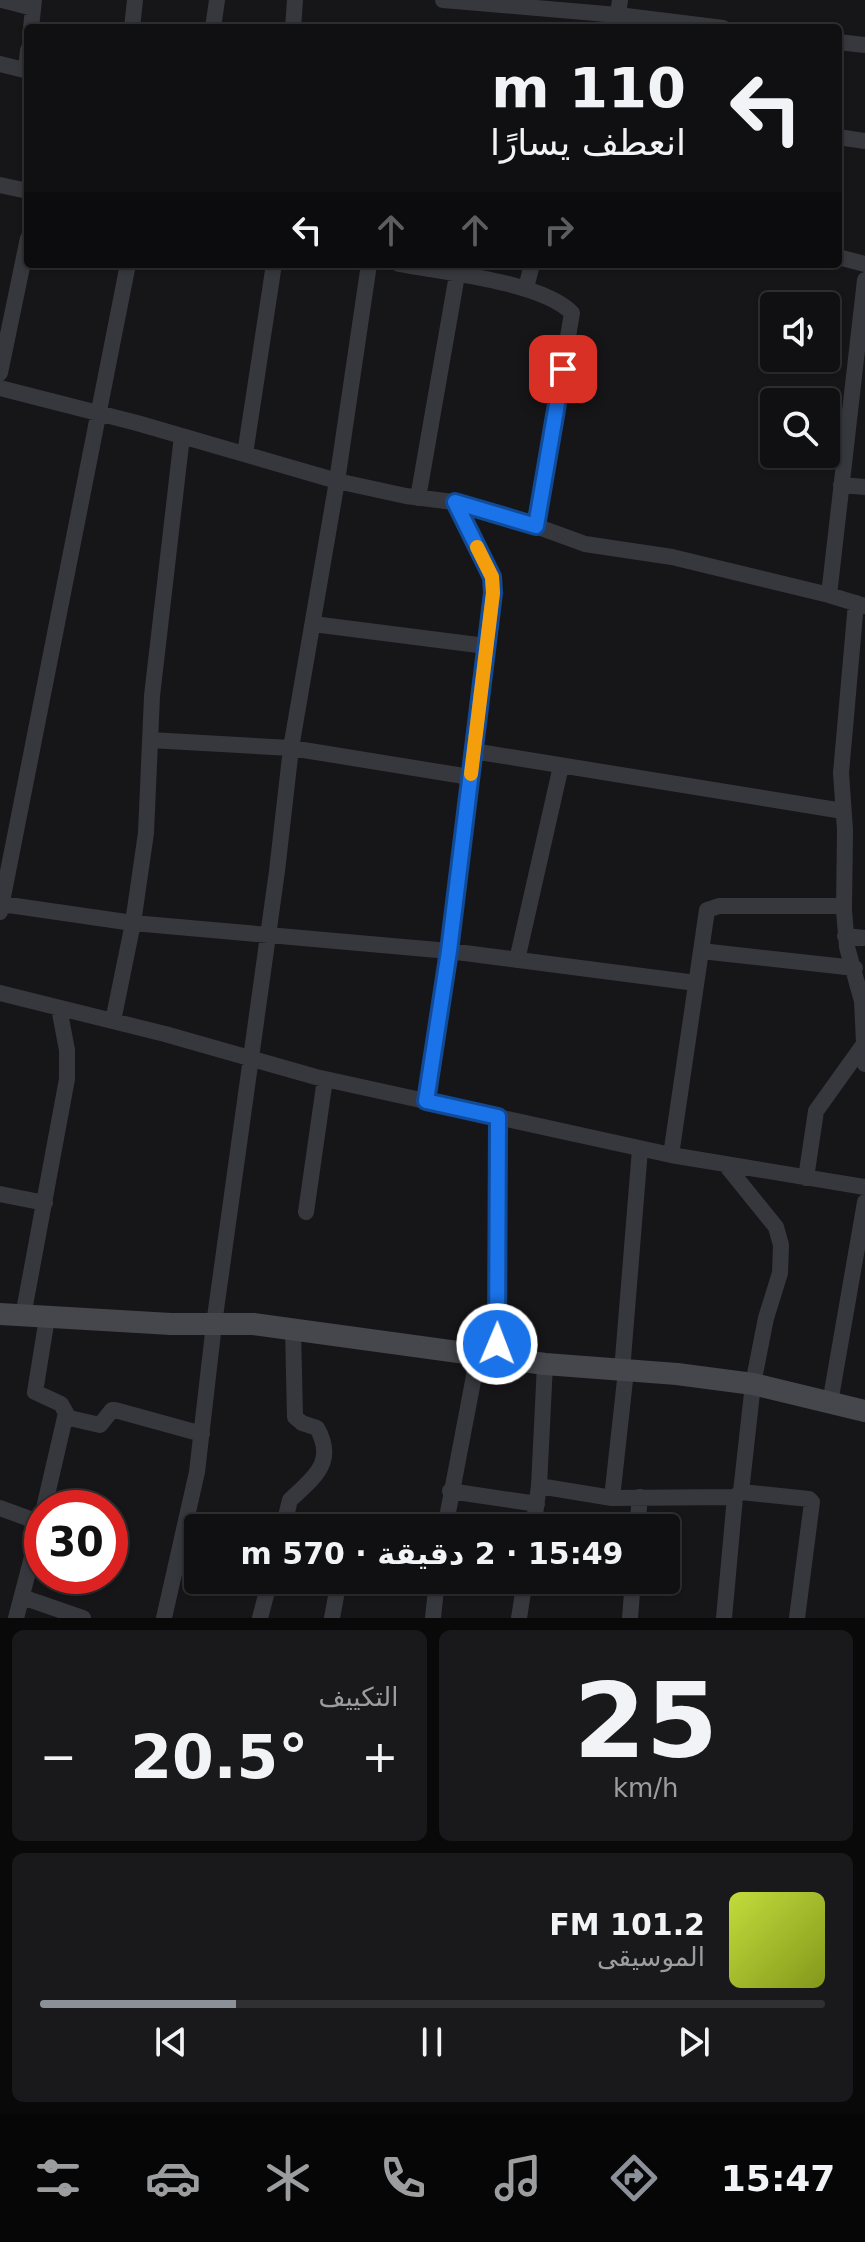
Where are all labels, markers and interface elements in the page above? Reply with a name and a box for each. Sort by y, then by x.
text: 110 m [491,55,686,120]
icon: left [714,56,818,160]
text: انعطف يسارًا [490,122,686,163]
icon: left [285,208,329,252]
icon: ahead [369,208,413,252]
icon: ahead [453,208,497,252]
icon: right [537,208,581,252]
map controls [760,292,840,468]
button: sound [760,292,840,372]
pin [529,335,597,403]
icon: arrive [541,347,585,391]
button: search [760,388,840,468]
position arrow [455,1302,539,1386]
speed limit sign: 30 [24,1490,128,1594]
text: 15:49 · 2 دقيقة · 570 m [241,1536,623,1571]
text: 25 [573,1660,718,1782]
text: التكييف [319,1682,399,1712]
text: 20.5° [130,1722,308,1792]
text: − [40,1731,77,1782]
text: + [362,1731,398,1782]
text: km/h [613,1773,679,1803]
text: 101.2 FM [549,1907,705,1942]
text: الموسيقى [597,1942,705,1972]
icon: previous [149,2020,193,2064]
icon: pause [410,2020,454,2064]
icon: next [672,2020,716,2064]
icon: filters [30,2150,86,2206]
icon: car [145,2150,201,2206]
icon: climate [260,2150,316,2206]
icon: phone [375,2150,431,2206]
icon: music [490,2150,546,2206]
icon: directions [606,2150,662,2206]
text: 15:47 [721,2158,835,2199]

